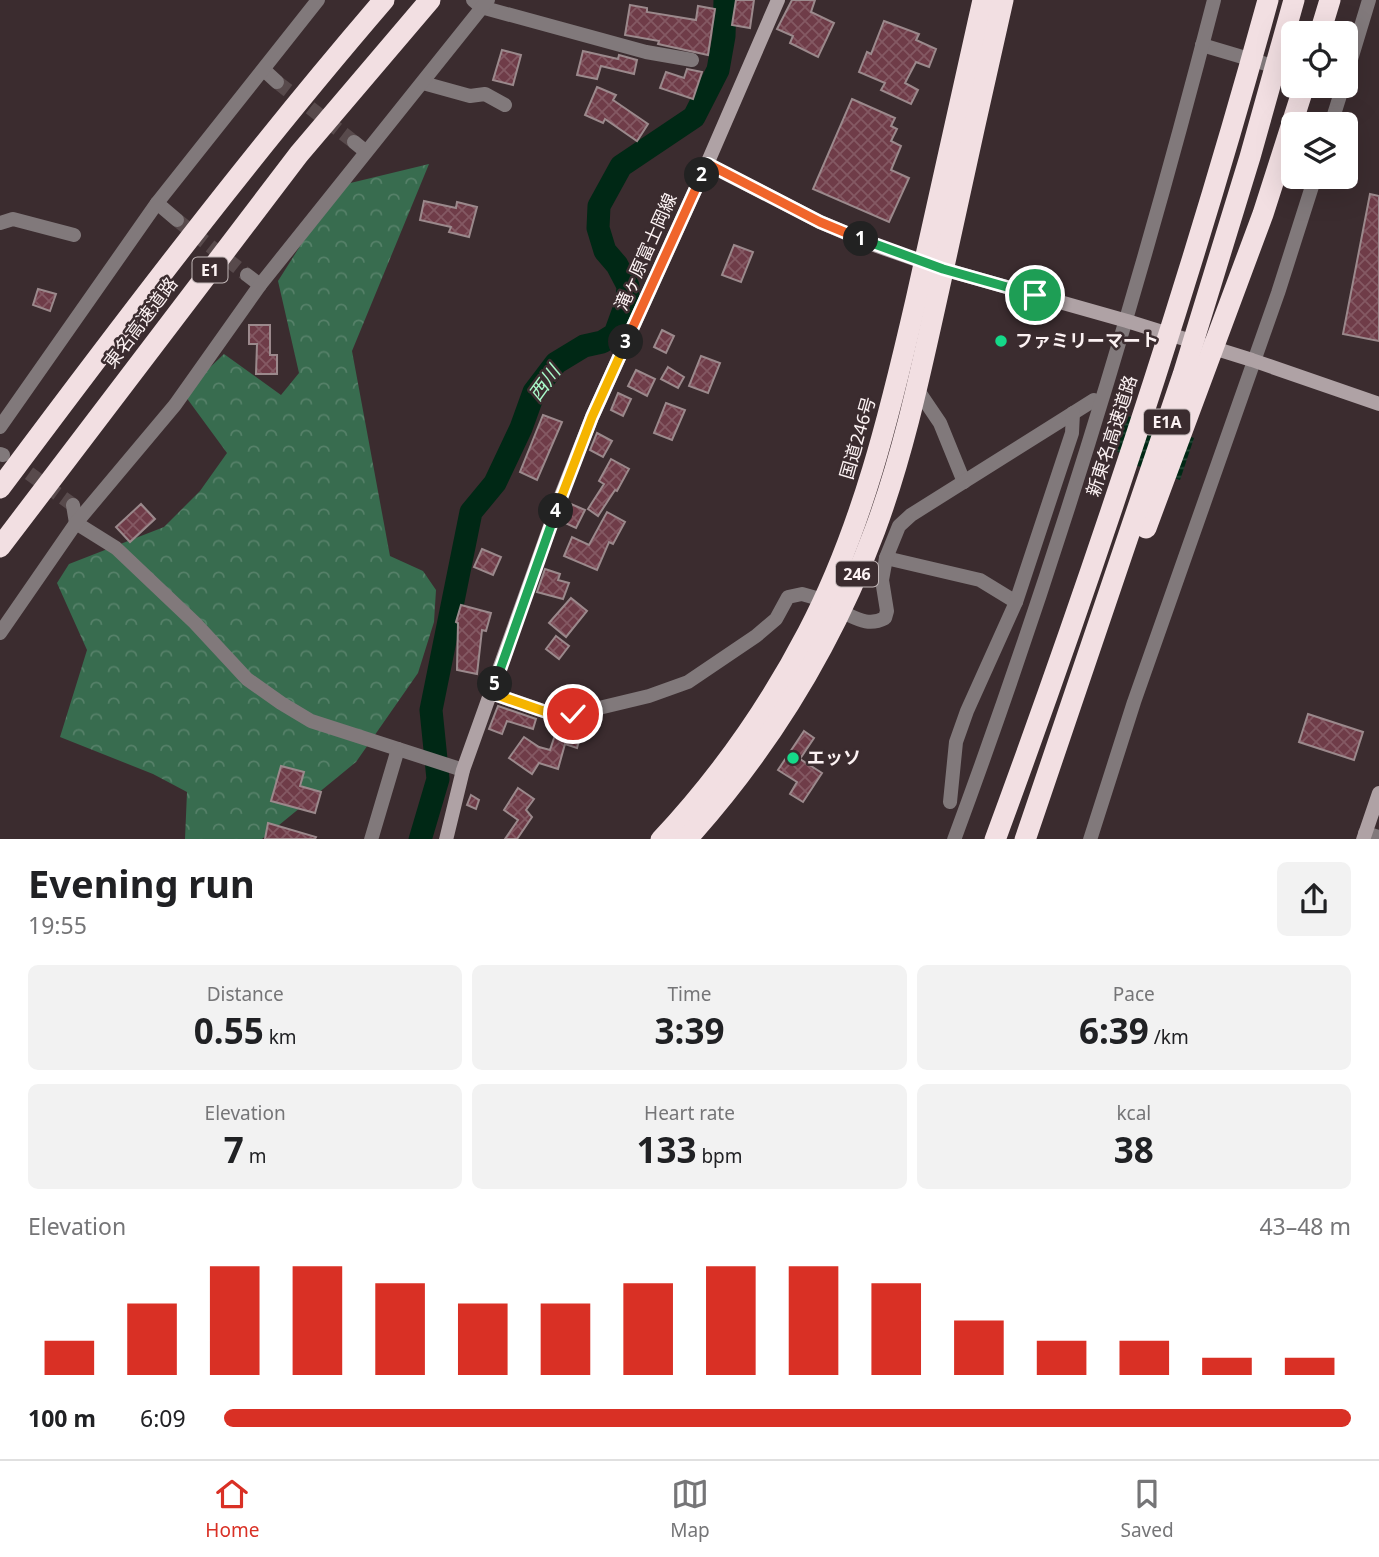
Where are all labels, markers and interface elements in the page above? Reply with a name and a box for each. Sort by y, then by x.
map controls [1281,21,1358,189]
button: locate [1281,21,1358,98]
button: layers [1281,112,1358,189]
pin: 2 [684,158,720,192]
text: 2 [696,161,707,187]
street label: 滝ヶ原富士岡線 [608,189,682,314]
pin: 1 [844,222,878,256]
text: 1 [855,225,866,251]
road number: E1 [192,258,228,282]
pin [1005,265,1065,325]
street label: 東名高速道路 [98,272,182,373]
icon: arrive [1016,276,1054,314]
pin: 3 [608,324,644,360]
text: 3 [620,328,631,354]
place label: ファミリーマート [1015,328,1159,352]
marker: ファミリーマート [993,333,1009,349]
water label: 西川 [522,358,567,406]
street label: 新東名高速道路 [1080,372,1142,499]
street label: 国道246号 [834,394,880,482]
road number: E1A [1144,410,1190,434]
pin: 4 [538,494,574,528]
text: 4 [550,497,561,523]
road number: 246 [836,562,878,586]
pin: 5 [477,666,512,702]
text: 5 [489,670,500,696]
pin [543,684,603,744]
icon: check [554,695,592,733]
place label: エッソ [807,745,861,769]
marker: エッソ [785,750,801,766]
text: Evening run [28,857,255,909]
button: share [1277,862,1351,936]
text: 19:55 [28,909,87,941]
text: Distance [207,981,284,1007]
text: Time [668,981,711,1007]
text: Pace [1113,981,1155,1007]
text: 0.55 [194,1007,264,1054]
text: 3:39 [655,1007,724,1054]
text: 6:39 [1079,1007,1149,1054]
text: km [264,1024,297,1050]
text: /km [1149,1024,1189,1050]
text: Elevation [205,1100,286,1126]
text: Heart rate [644,1100,735,1126]
text: kcal [1116,1100,1151,1126]
text: 7 [224,1126,244,1173]
text: 133 [636,1126,696,1173]
text: 38 [1114,1126,1154,1173]
text: m [244,1143,267,1169]
text: bpm [696,1143,743,1169]
text: Elevation [28,1210,126,1242]
text: 43–48 m [1259,1210,1351,1242]
text: 100 m [28,1402,96,1434]
text: 6:09 [140,1402,186,1434]
tab: Home [205,1475,259,1543]
tab: Map [670,1475,710,1543]
tab: Saved [1120,1475,1174,1543]

